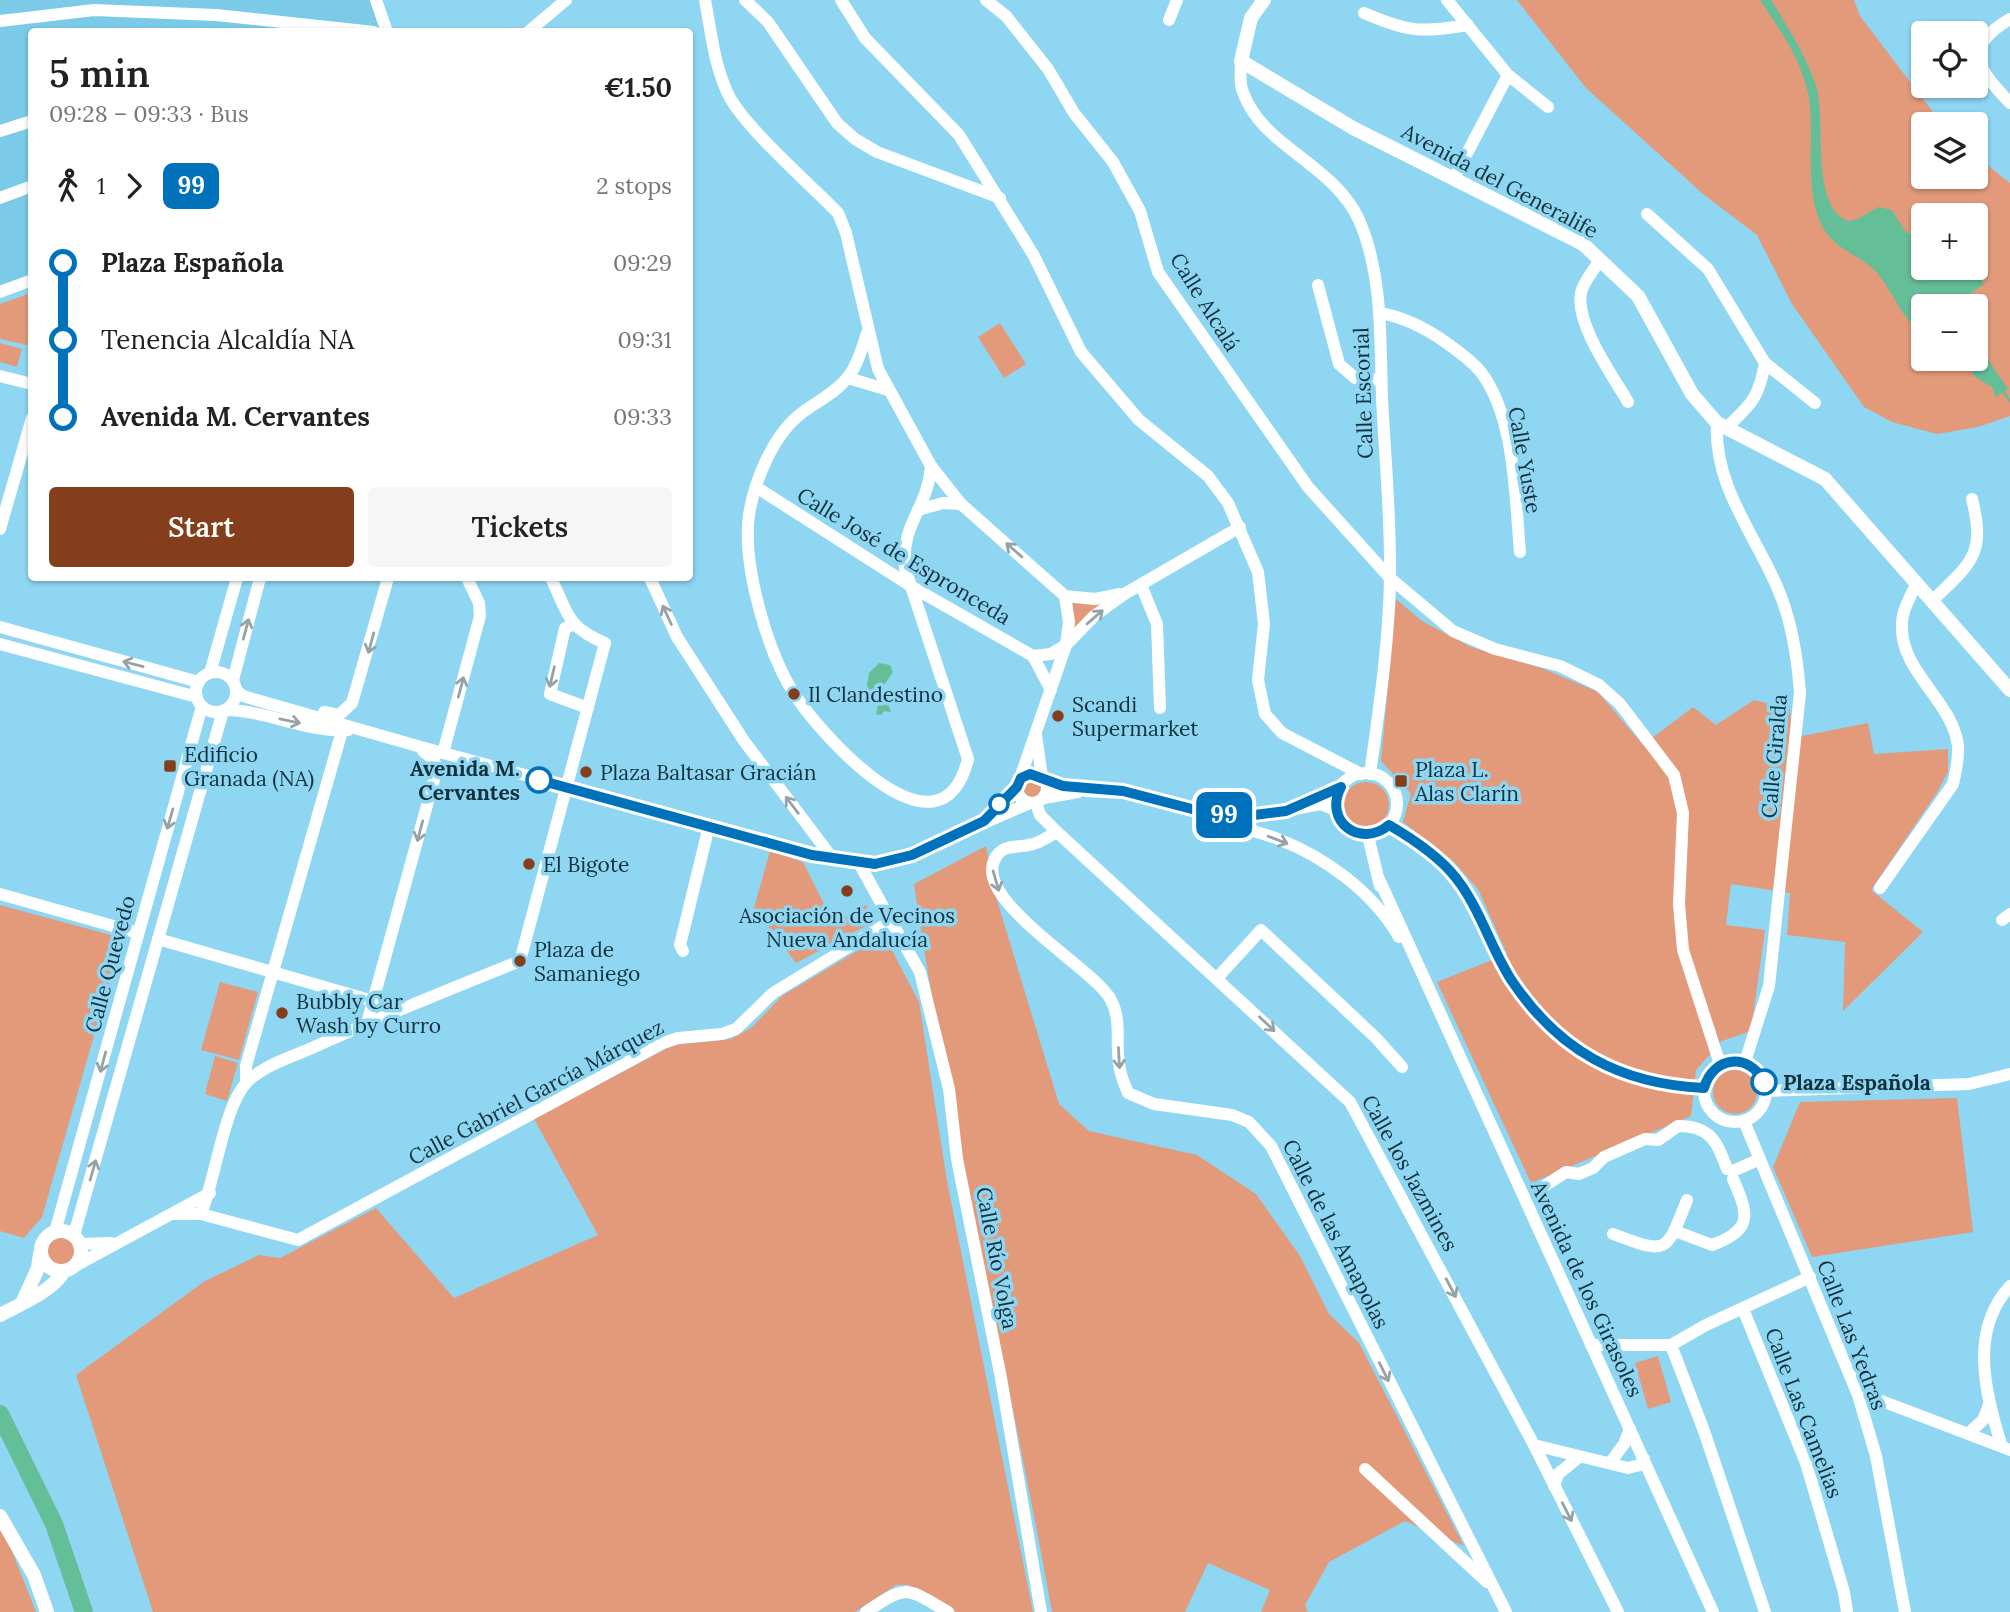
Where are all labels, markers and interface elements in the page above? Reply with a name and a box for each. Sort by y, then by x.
map controls [1911,21,1988,371]
button: locate [1911,21,1988,98]
text: 5 min [49,49,150,97]
text: €1.50 [604,71,672,104]
text: 09:28 – 09:33 · Bus [49,99,249,128]
button: layers [1911,112,1988,189]
street label: Avenida del Generalife [1396,117,1603,244]
icon: walk [49,167,87,205]
icon: forward [115,167,153,205]
text: 99 [177,170,205,201]
text: 1 [97,171,105,200]
text: 2 stops [596,171,672,200]
button: + [1911,203,1988,280]
text: Plaza Española [101,246,284,279]
text: 09:29 [613,248,672,277]
street label: Calle Alcalá [1164,248,1246,356]
button: − [1911,294,1988,371]
text: Tenencia Alcaldía NA [101,323,354,356]
text: 09:31 [617,325,672,354]
street label: Calle Escorial [1347,327,1379,459]
text: Avenida M. Cervantes [101,400,370,433]
text: 09:33 [613,402,672,431]
street label: Calle Yuste [1502,405,1548,515]
street label: Calle José de Espronceda [792,481,1016,631]
button: Start [49,487,354,567]
button: Tickets [368,487,672,567]
one-way arrow [1005,542,1023,558]
one-way arrow [660,605,673,626]
one-way arrow [1085,609,1103,625]
one-way arrow [241,618,254,640]
one-way arrow [363,632,376,654]
one-way arrow [122,656,144,669]
one-way arrow [545,665,559,688]
one-way arrow [455,676,468,699]
place label: Il Clandestino [808,681,943,708]
marker: Il Clandestino [786,686,802,702]
place label: Scandi Supermarket [1072,691,1199,742]
street label: Calle Giralda [1755,693,1793,819]
marker: Scandi Supermarket [1050,708,1066,724]
one-way arrow [278,715,301,729]
place label: Edificio Granada (NA) [184,741,314,792]
place label: Avenida M. Cervantes [410,755,520,806]
place label: Plaza L. Alas Clarín [1414,756,1519,807]
marker: Edificio Granada (NA) [162,758,178,774]
place label: Plaza Baltasar Gracián [600,759,817,786]
marker: Plaza Baltasar Gracián [578,764,594,780]
marker: Avenida M. Cervantes [526,767,552,793]
marker: Plaza L. Alas Clarín [1393,773,1409,789]
line badge: 99 [1192,792,1256,838]
unlabelled marker [989,794,1009,814]
one-way arrow [785,795,800,814]
text: 99 [1210,799,1238,830]
one-way arrow [163,808,176,830]
one-way arrow [413,819,426,842]
one-way arrow [1267,835,1289,847]
place label: El Bigote [543,851,629,878]
marker: El Bigote [521,856,537,872]
one-way arrow [991,869,1004,891]
marker: Asociación de Vecinos Nueva Andalucía [839,883,855,899]
street label: Calle Quevedo [79,892,141,1036]
place label: Asociación de Vecinos Nueva Andalucía [738,902,955,953]
place label: Plaza de Samaniego [534,936,640,987]
marker: Plaza de Samaniego [512,953,528,969]
place label: Bubbly Car Wash by Curro [296,988,441,1039]
marker: Bubbly Car Wash by Curro [274,1005,290,1021]
street label: Calle Gabriel García Márquez [404,1013,668,1171]
one-way arrow [1258,1016,1276,1032]
one-way arrow [1112,1046,1125,1069]
one-way arrow [95,1051,108,1073]
marker: Plaza Española [1751,1069,1777,1095]
place label: Plaza Española [1783,1069,1931,1096]
street label: Calle los Jazmines [1356,1090,1464,1256]
street label: Calle de las Amapolas [1277,1135,1395,1333]
one-way arrow [87,1159,100,1181]
street label: Avenida de los Girasoles [1525,1176,1649,1401]
street label: Calle Río Volga [970,1185,1024,1331]
street label: Calle Las Yedras [1811,1256,1893,1414]
one-way arrow [1445,1277,1458,1298]
street label: Calle Las Camelias [1759,1324,1849,1502]
one-way arrow [1378,1361,1392,1382]
one-way arrow [1561,1501,1574,1522]

